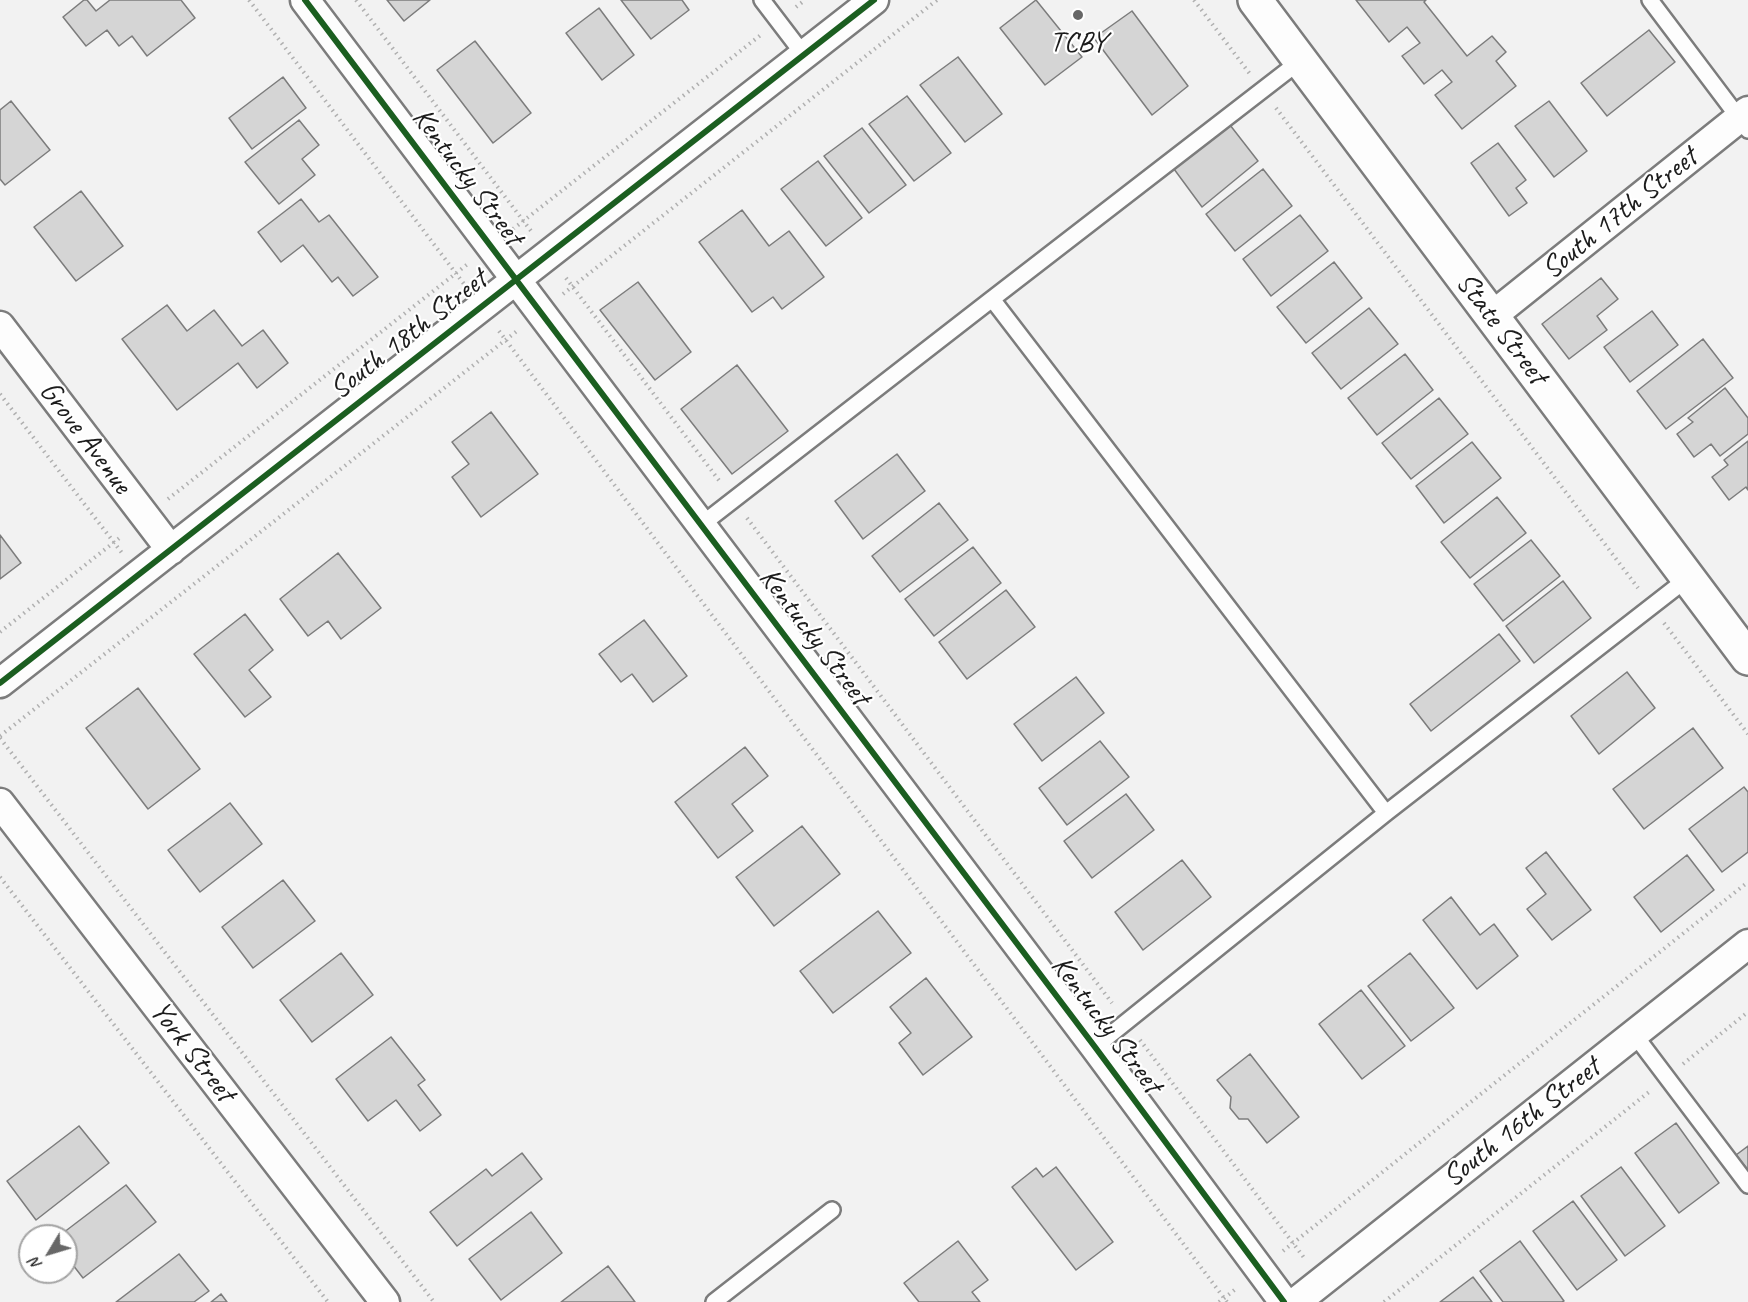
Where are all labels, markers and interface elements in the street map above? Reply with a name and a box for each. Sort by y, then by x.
marker: TCBY [1071,8,1085,22]
place label: TCBY [1050,25,1106,61]
street label: Kentucky Street [404,101,530,253]
street label: South 17th Street [1535,140,1705,288]
street label: South 18th Street [323,262,495,408]
street label: State Street [1447,266,1555,392]
street label: Grove Avenue [31,375,139,501]
street label: Kentucky Street [751,561,877,713]
street label: Kentucky Street [1043,949,1169,1101]
street label: York Street [141,994,243,1110]
street label: South 16th Street [1436,1050,1608,1196]
north arrow [18,1224,78,1284]
text: N [24,1254,46,1274]

